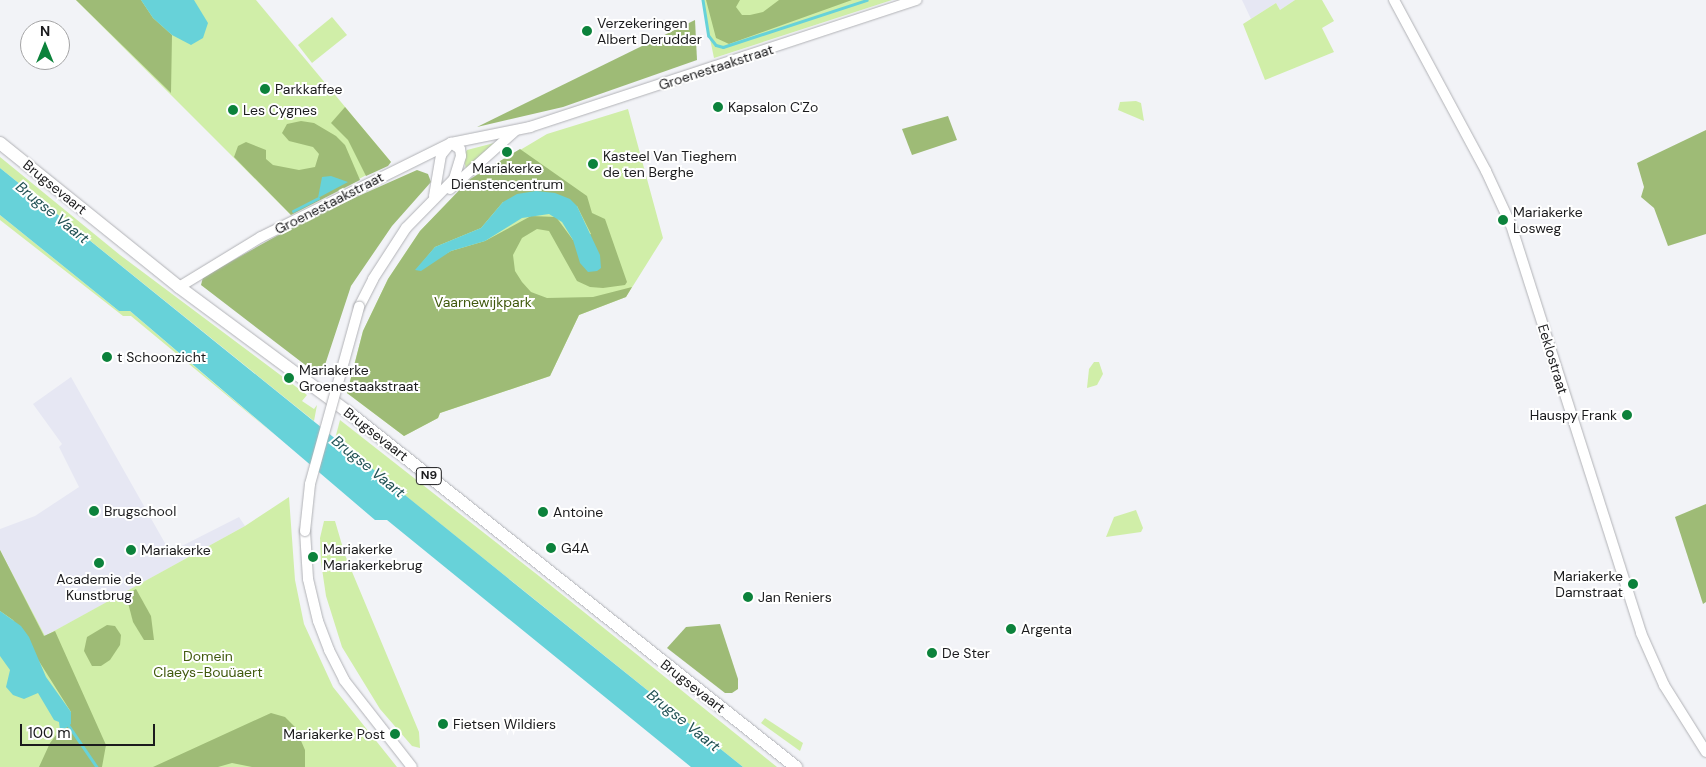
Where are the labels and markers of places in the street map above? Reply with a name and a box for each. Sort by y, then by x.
place label: Verzekeringen Albert Derudder [597,15,702,48]
marker: Verzekeringen Albert Derudder [581,25,593,37]
place label: Parkkaffee [275,81,342,97]
marker: Parkkaffee [259,83,271,95]
place label: Kapsalon C'Zo [728,99,818,115]
marker: Kapsalon C'Zo [712,101,724,113]
place label: Les Cygnes [243,102,317,118]
marker: Les Cygnes [227,104,239,116]
marker: Mariakerke Dienstencentrum [501,146,513,158]
place label: Kasteel Van Tieghem de ten Berghe [603,148,737,180]
marker: Kasteel Van Tieghem de ten Berghe [587,158,599,170]
place label: Mariakerke Dienstencentrum [451,160,563,192]
place label: Mariakerke Losweg [1513,204,1583,236]
marker: Mariakerke Losweg [1497,214,1509,226]
place label: t Schoonzicht [117,349,206,365]
marker: t Schoonzicht [101,351,113,363]
place label: Mariakerke Groenestaakstraat [299,362,419,394]
marker: Mariakerke Groenestaakstraat [283,372,295,384]
place label: Hauspy Frank [1530,407,1617,423]
marker: Hauspy Frank [1621,409,1633,421]
place label: Brugschool [104,503,176,519]
place label: Antoine [553,504,603,520]
marker: Brugschool [88,505,100,517]
marker: Antoine [537,506,549,518]
place label: G4A [561,540,589,556]
place label: Mariakerke Mariakerkebrug [323,541,423,574]
place label: Mariakerke [141,542,211,558]
marker: G4A [545,542,557,554]
marker: Mariakerke [125,544,137,556]
marker: Mariakerke Mariakerkebrug [307,551,319,563]
marker: Academie de Kunstbrug [93,557,105,569]
place label: Mariakerke Damstraat [1553,568,1623,600]
place label: Academie de Kunstbrug [56,571,142,604]
marker: Mariakerke Damstraat [1627,578,1639,590]
place label: Jan Reniers [758,589,832,605]
marker: Jan Reniers [742,591,754,603]
place label: Argenta [1021,621,1072,637]
marker: Argenta [1005,623,1017,635]
place label: De Ster [942,645,990,661]
marker: De Ster [926,647,938,659]
place label: Fietsen Wildiers [453,716,556,732]
marker: Fietsen Wildiers [437,718,449,730]
place label: Mariakerke Post [283,726,385,742]
marker: Mariakerke Post [389,728,401,740]

